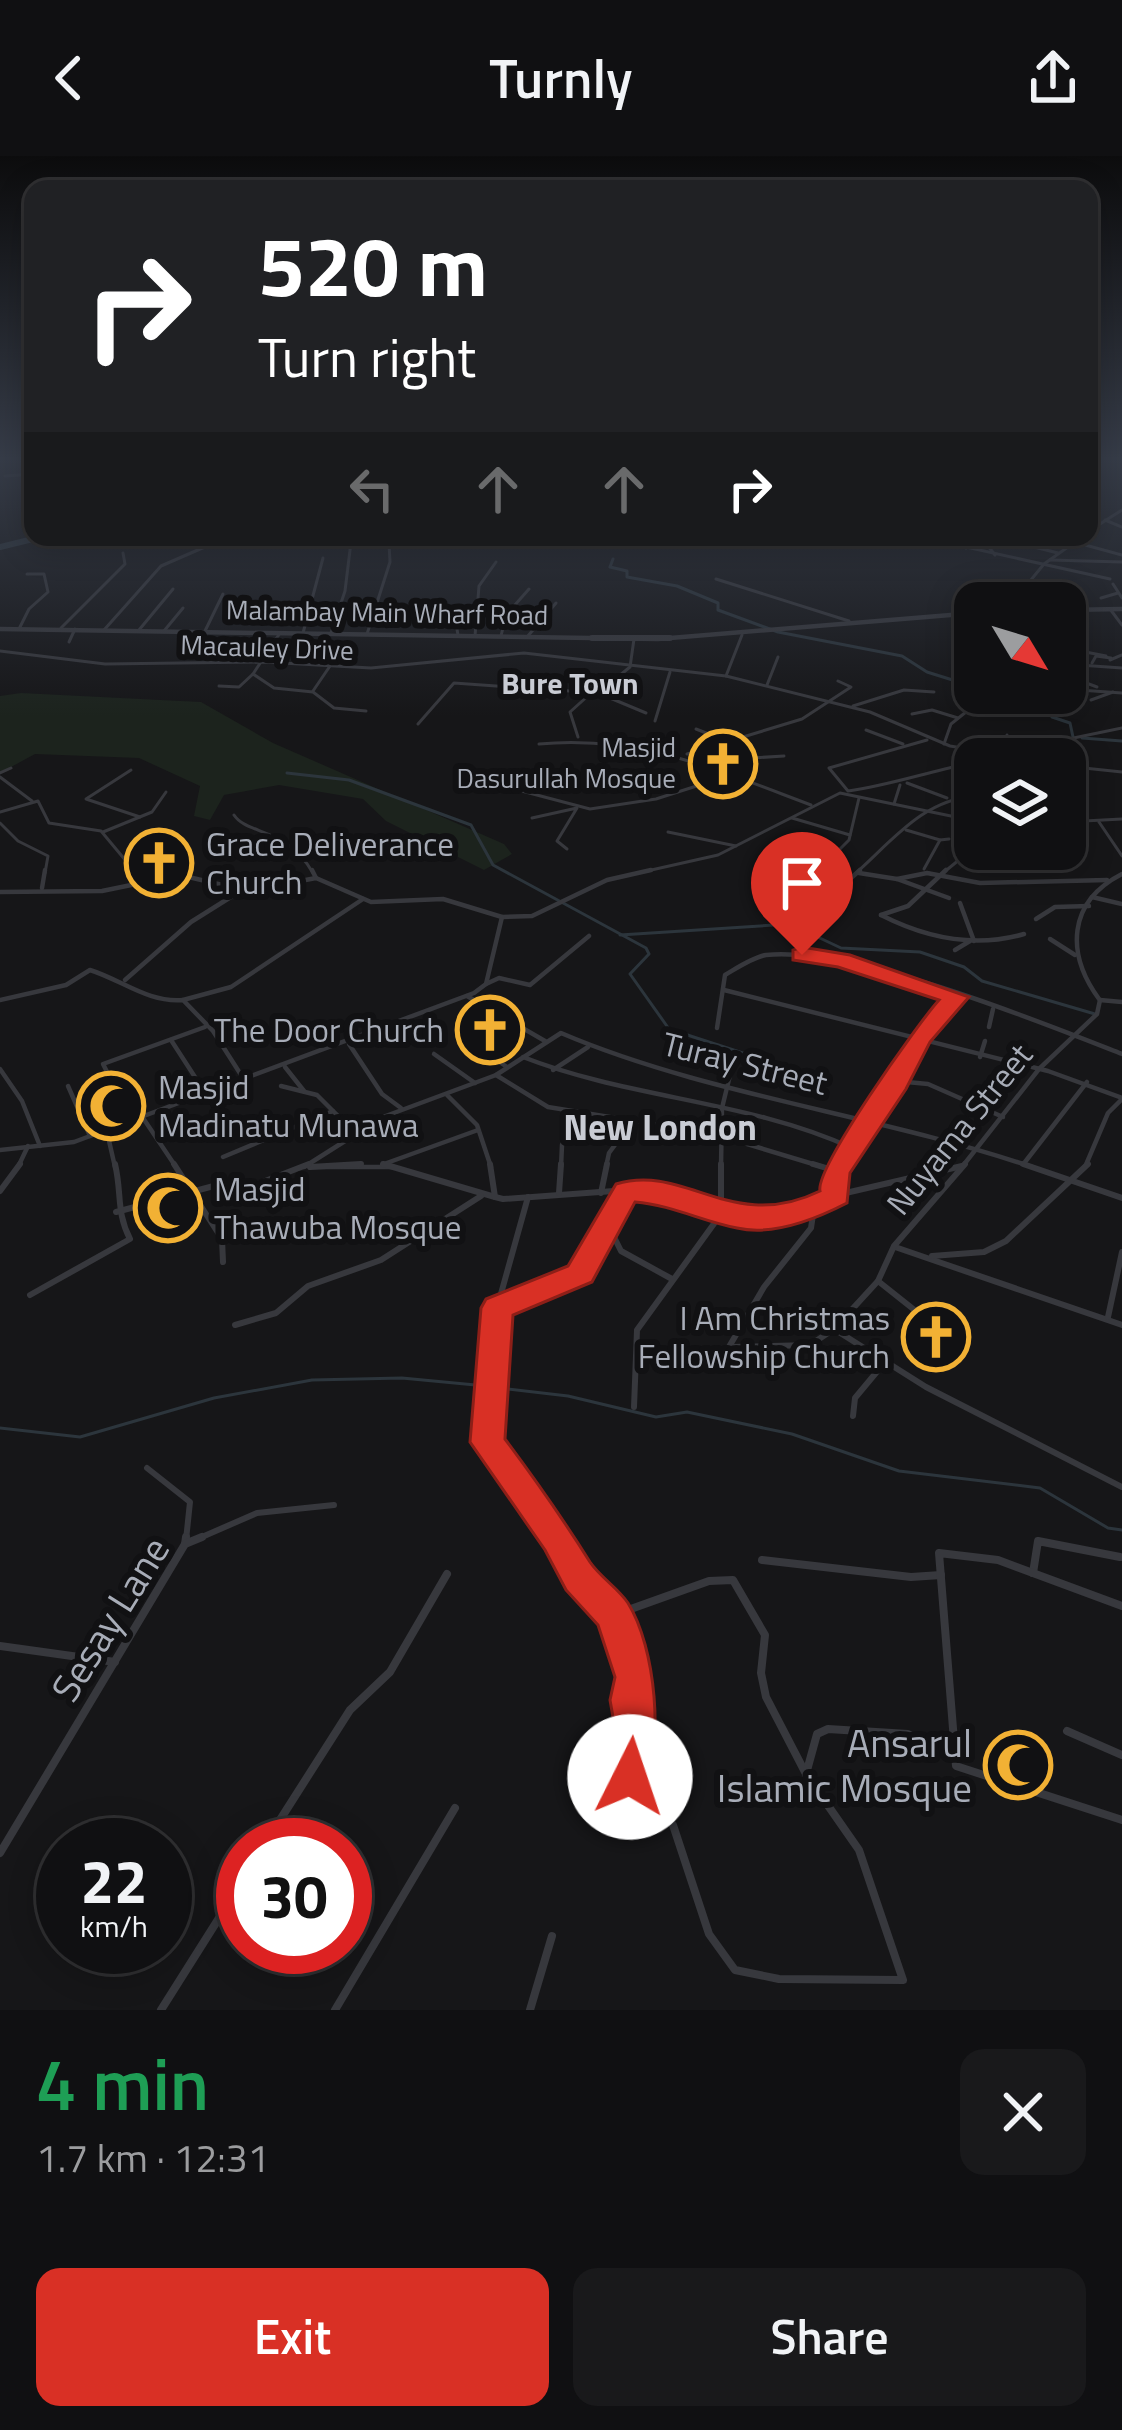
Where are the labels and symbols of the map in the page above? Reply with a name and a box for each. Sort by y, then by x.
north arrow [954,582,1086,714]
street label: Malambay Main Wharf Road [226,588,549,635]
street label: Macauley Drive [180,623,354,670]
district label: Bure Town [501,660,639,706]
place label: Masjid Dasurullah Mosque [457,726,676,798]
church icon: Masjid Dasurullah Mosque [688,729,758,799]
place label: Grace Deliverance Church [206,819,454,907]
church icon: Grace Deliverance Church [124,828,194,898]
pin [751,832,853,955]
church icon: The Door Church [455,995,525,1065]
place label: The Door Church [214,1005,444,1055]
street label: Turay Street [657,1018,833,1108]
street label: Nuyama Street [874,1032,1044,1226]
place label: Masjid Madinatu Munawa [158,1062,419,1150]
mosque icon: Masjid Madinatu Munawa [76,1071,146,1141]
district label: New London [563,1099,757,1154]
place label: Masjid Thawuba Mosque [214,1164,461,1252]
mosque icon: Masjid Thawuba Mosque [133,1173,203,1243]
place label: I Am Christmas Fellowship Church [638,1293,890,1381]
church icon: I Am Christmas Fellowship Church [901,1302,971,1372]
street label: Sesay Lane [36,1525,184,1713]
place label: Ansarul Islamic Mosque [717,1713,972,1817]
position arrow [567,1714,693,1840]
mosque icon: Ansarul Islamic Mosque [983,1730,1053,1800]
speed limit sign: 30 [216,1818,372,1974]

